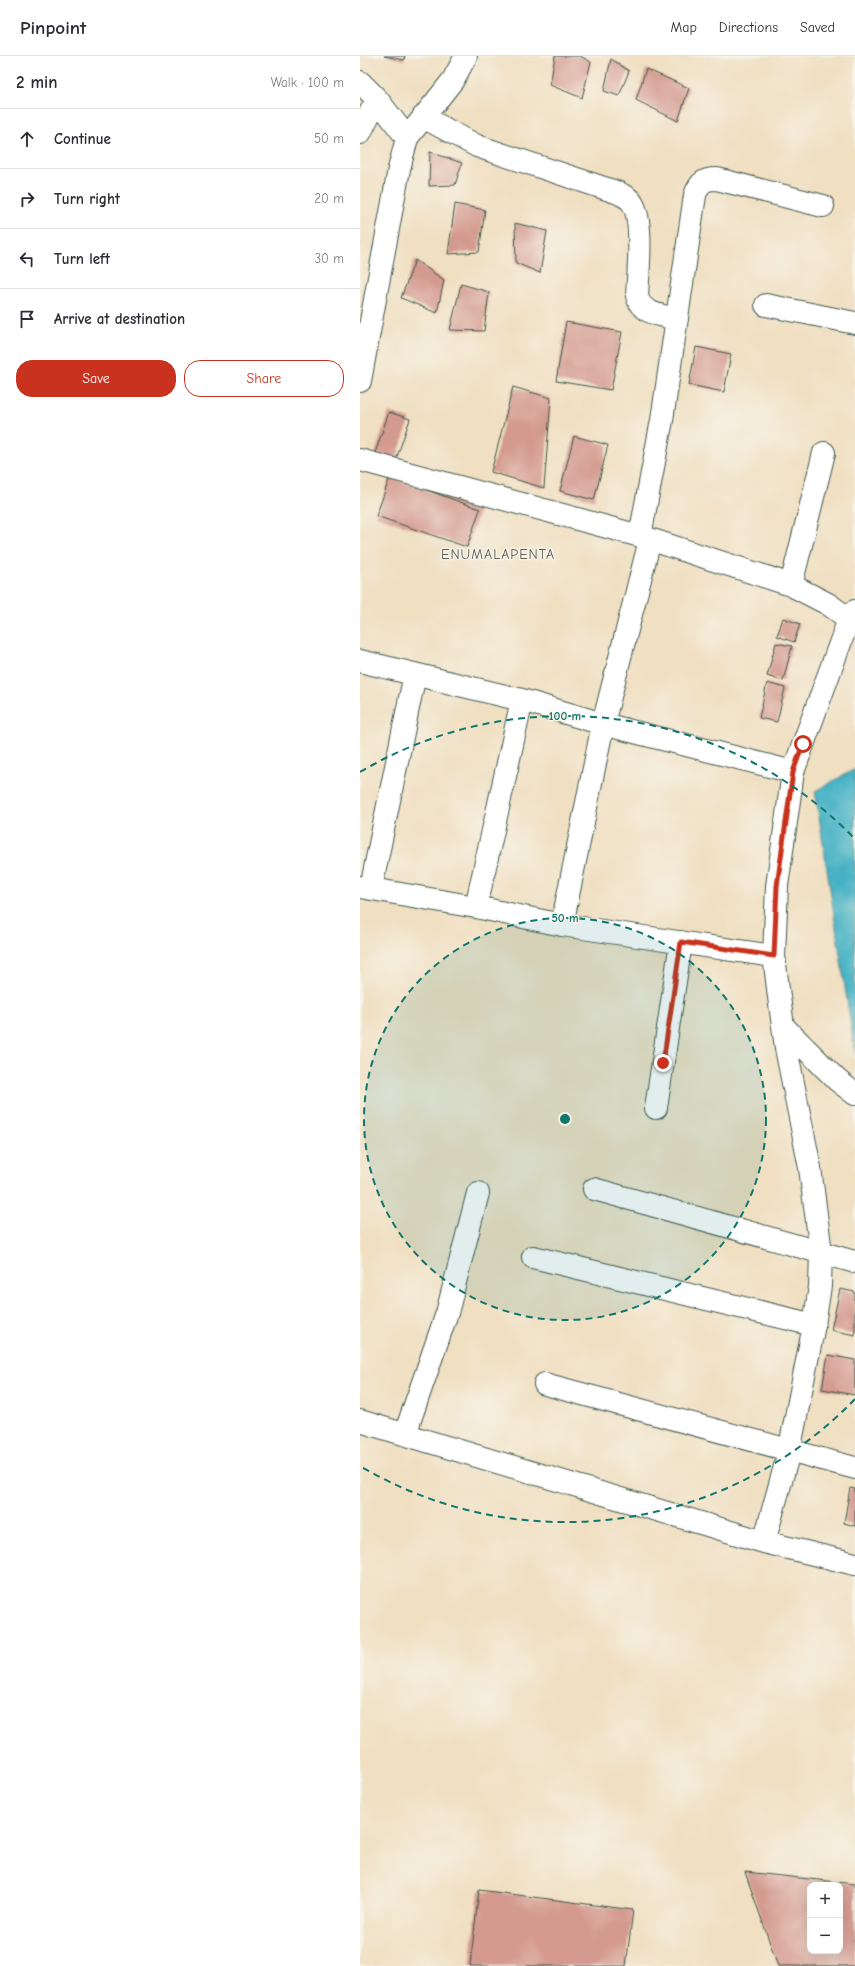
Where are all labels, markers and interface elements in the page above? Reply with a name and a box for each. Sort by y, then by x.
text: Pinpoint [20,17,86,39]
text: Map [670,19,697,36]
text: Directions [719,19,778,36]
text: Saved [800,19,835,36]
text: 2 min [16,73,57,92]
text: Walk · 100 m [271,75,344,90]
icon: ahead [16,128,38,150]
text: Continue [54,130,111,148]
text: 50 m [314,131,344,146]
icon: right [16,188,38,210]
text: Turn right [54,190,120,208]
text: 20 m [314,191,344,206]
icon: left [16,248,38,270]
text: Turn left [54,250,110,268]
text: 30 m [314,251,344,266]
icon: arrive [16,308,38,330]
text: Arrive at destination [54,310,185,328]
button: Save [16,360,176,397]
button: Share [184,360,344,397]
district label: ENUMALAPENTA [441,546,555,563]
text: 100 m [549,709,581,723]
route start [794,735,812,753]
text: 50 m [551,911,579,925]
route end [654,1054,672,1072]
centre of rings [558,1112,572,1126]
map controls [807,1882,843,1954]
button: + [807,1882,843,1918]
button: − [807,1918,843,1954]

